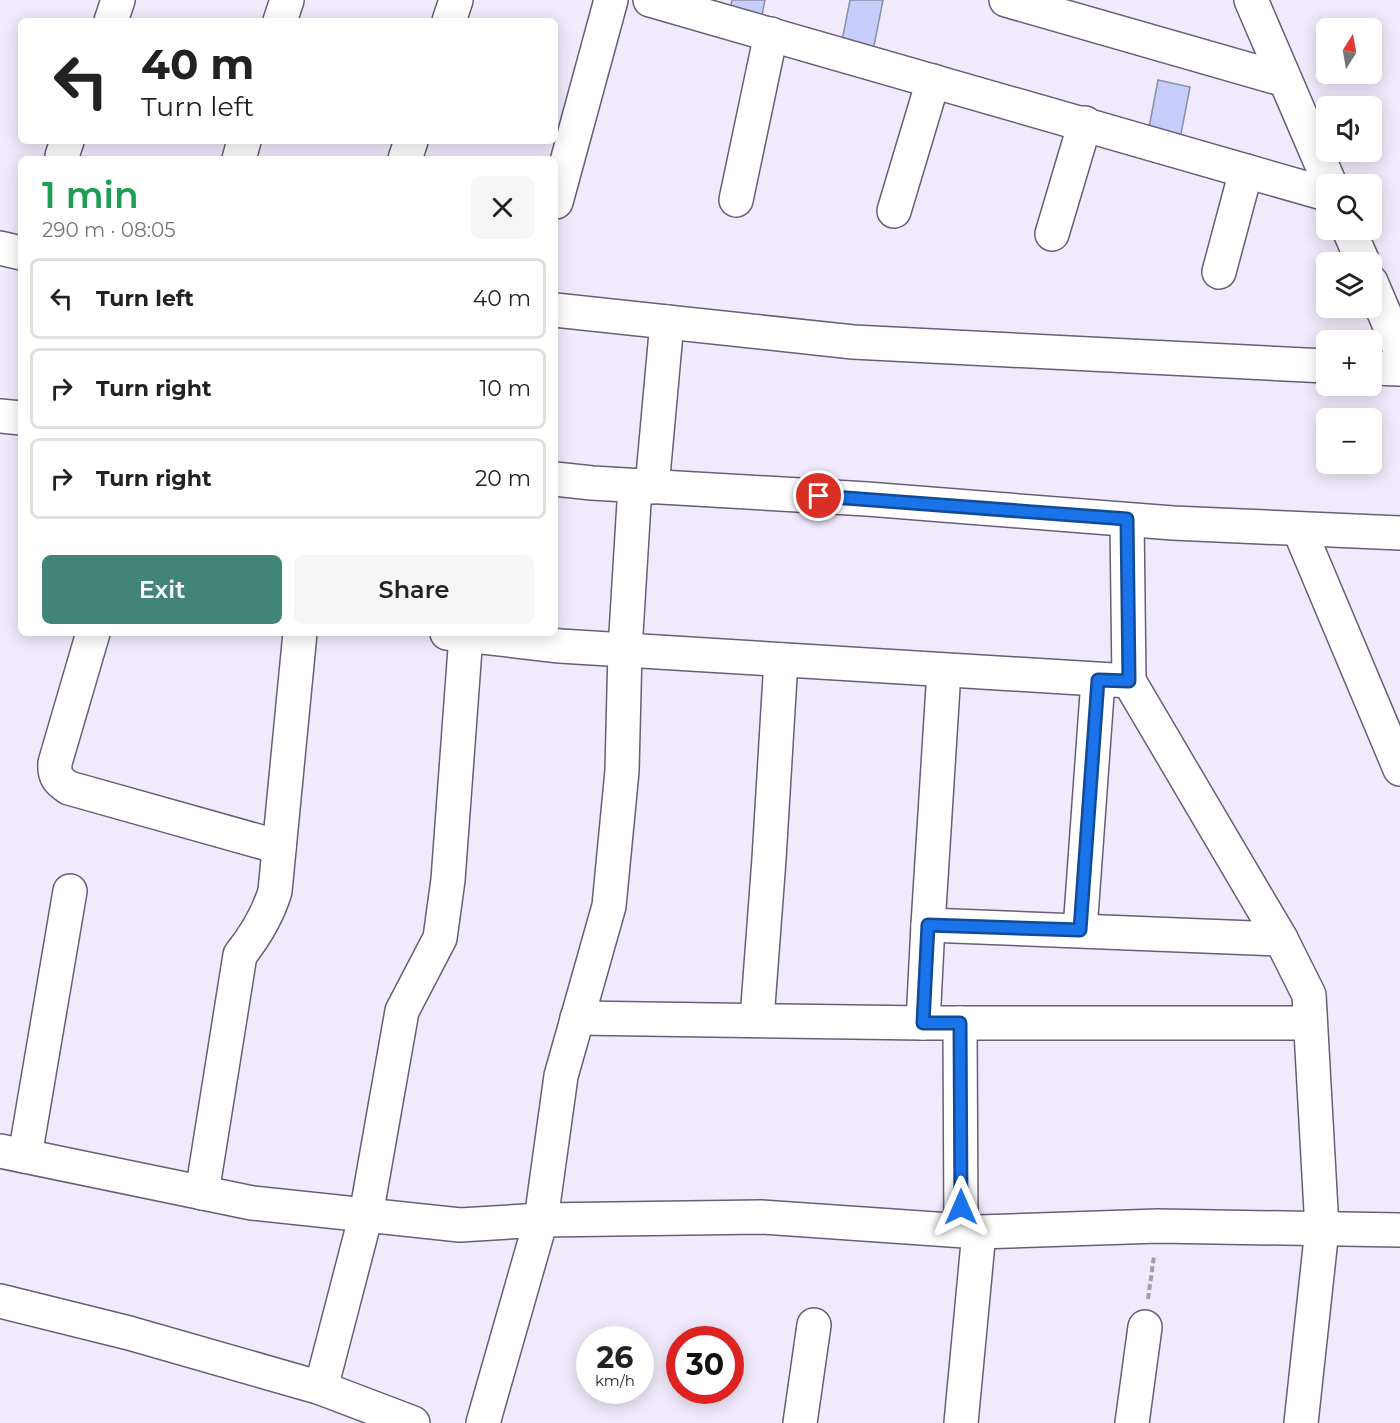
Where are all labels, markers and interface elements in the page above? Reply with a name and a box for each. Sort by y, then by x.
north arrow [1316,18,1382,84]
map controls [1316,18,1382,474]
text: 40 m [141,38,254,90]
icon: left [42,42,120,120]
text: Turn left [141,90,254,123]
button: sound [1316,96,1382,162]
text: 1 min [42,173,139,217]
button: search [1316,174,1382,240]
button: close [471,176,534,239]
text: 290 m · 08:05 [42,218,176,242]
button: layers [1316,252,1382,318]
icon: left [45,282,78,315]
text: Turn left [96,285,194,312]
text: 40 m [473,285,531,312]
button: + [1316,330,1382,396]
icon: right [45,372,78,405]
text: Turn right [96,375,211,402]
text: 10 m [479,375,531,402]
button: − [1316,408,1382,474]
icon: right [45,462,78,495]
text: Turn right [96,465,211,492]
text: 20 m [475,465,531,492]
pin [793,470,844,521]
icon: arrive [802,479,835,512]
button: Exit [42,555,282,624]
button: Share [294,555,534,624]
position arrow [929,1175,993,1239]
speed limit sign: 30 [666,1326,744,1404]
text: 26 [597,1339,633,1376]
text: km/h [595,1371,635,1390]

